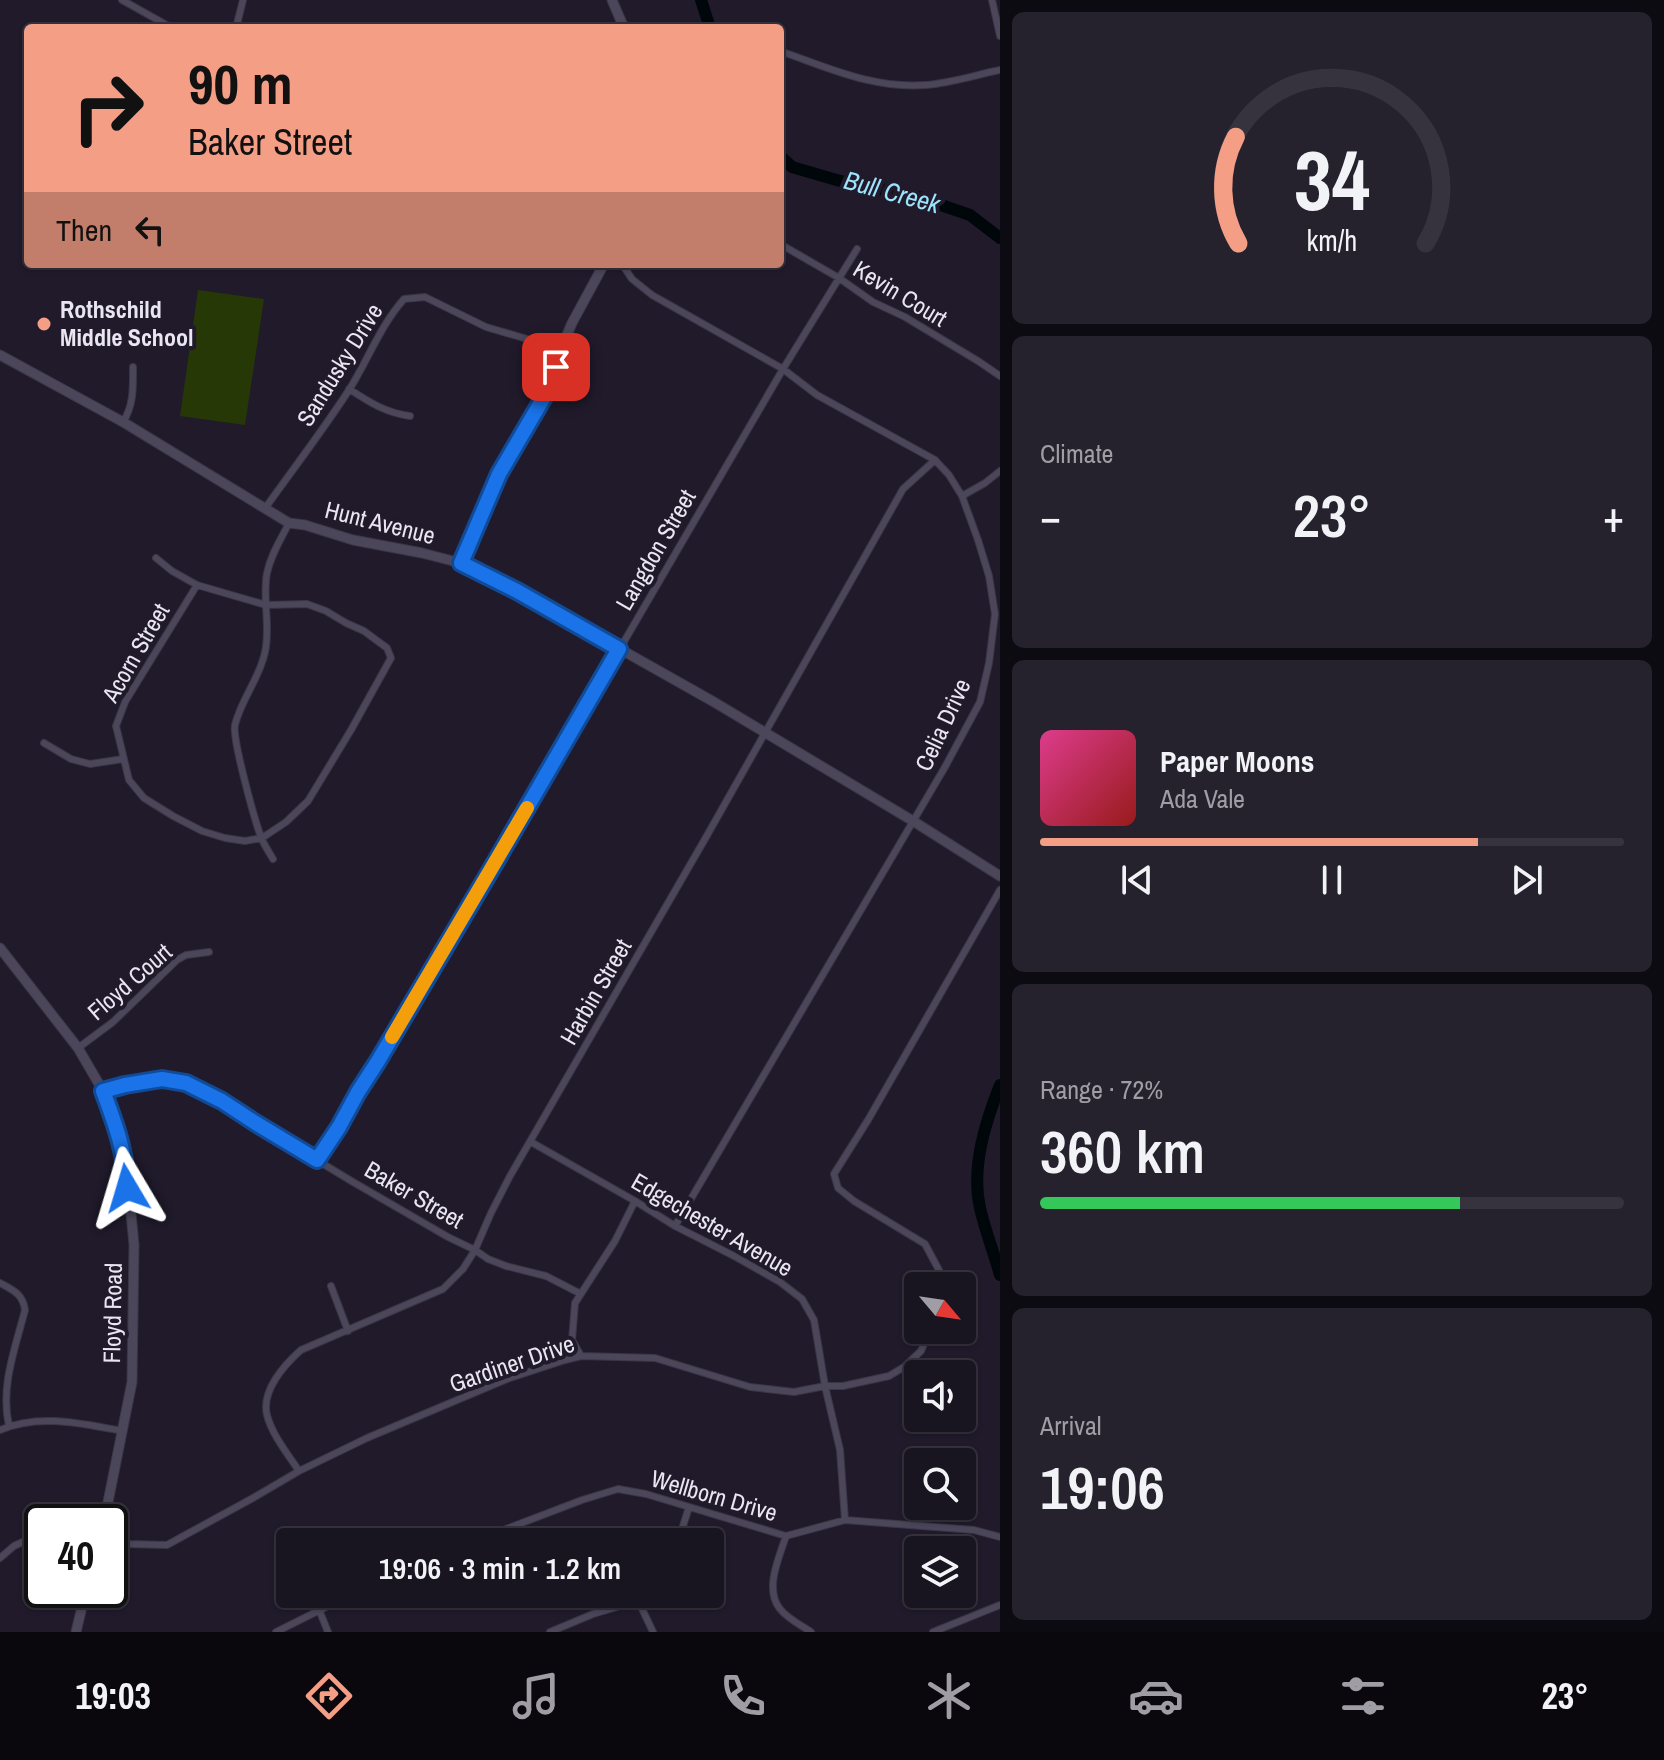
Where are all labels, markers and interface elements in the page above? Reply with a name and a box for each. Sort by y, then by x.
text: 90 m [188,46,293,121]
icon: right [56,56,160,160]
text: Baker Street [188,118,352,166]
text: 34 [1294,124,1370,236]
water label: Bull Creek [840,162,945,221]
icon: left [128,208,172,252]
text: Then [56,210,112,250]
text: km/h [1307,221,1357,260]
street label: Kevin Court [848,253,954,334]
place label: Rothschild Middle School [60,293,193,353]
street label: Sandusky Drive [289,297,390,432]
marker: Rothschild Middle School [35,315,53,333]
pin [522,333,590,401]
icon: arrive [534,345,578,389]
text: Climate [1040,436,1113,471]
text: 23° [1293,475,1371,556]
street label: Langdon Street [608,483,703,616]
text: − [1040,486,1061,546]
text: + [1603,486,1624,546]
street label: Hunt Avenue [322,493,439,551]
street label: Acorn Street [93,597,177,709]
street label: Celia Drive [907,673,977,776]
text: Paper Moons [1160,741,1314,781]
text: Ada Vale [1160,781,1245,816]
icon: previous [1115,858,1159,902]
icon: pause [1310,858,1354,902]
icon: next [1505,858,1549,902]
street label: Harbin Street [552,932,639,1050]
street label: Floyd Court [80,935,179,1027]
text: Range · 72% [1040,1072,1163,1107]
text: 360 km [1040,1111,1205,1192]
position arrow [85,1146,169,1230]
street label: Baker Street [359,1153,470,1236]
street label: Edgechester Avenue [626,1165,799,1283]
street label: Floyd Road [95,1262,129,1364]
north arrow [904,1272,976,1344]
map controls [904,1272,976,1608]
street label: Gardiner Drive [445,1327,578,1399]
button: sound [904,1360,976,1432]
text: Arrival [1040,1408,1102,1443]
text: 19:06 [1040,1447,1165,1528]
button: search [904,1448,976,1520]
street label: Wellborn Drive [647,1462,781,1528]
speed limit sign: 40 [24,1504,128,1608]
button: layers [904,1536,976,1608]
text: 19:06 · 3 min · 1.2 km [379,1548,621,1588]
icon: directions [301,1668,357,1724]
icon: music [508,1668,564,1724]
icon: phone [715,1668,771,1724]
icon: climate [921,1668,977,1724]
icon: car [1128,1668,1184,1724]
icon: filters [1335,1668,1391,1724]
text: 19:03 [75,1672,151,1720]
text: 23° [1541,1672,1589,1720]

